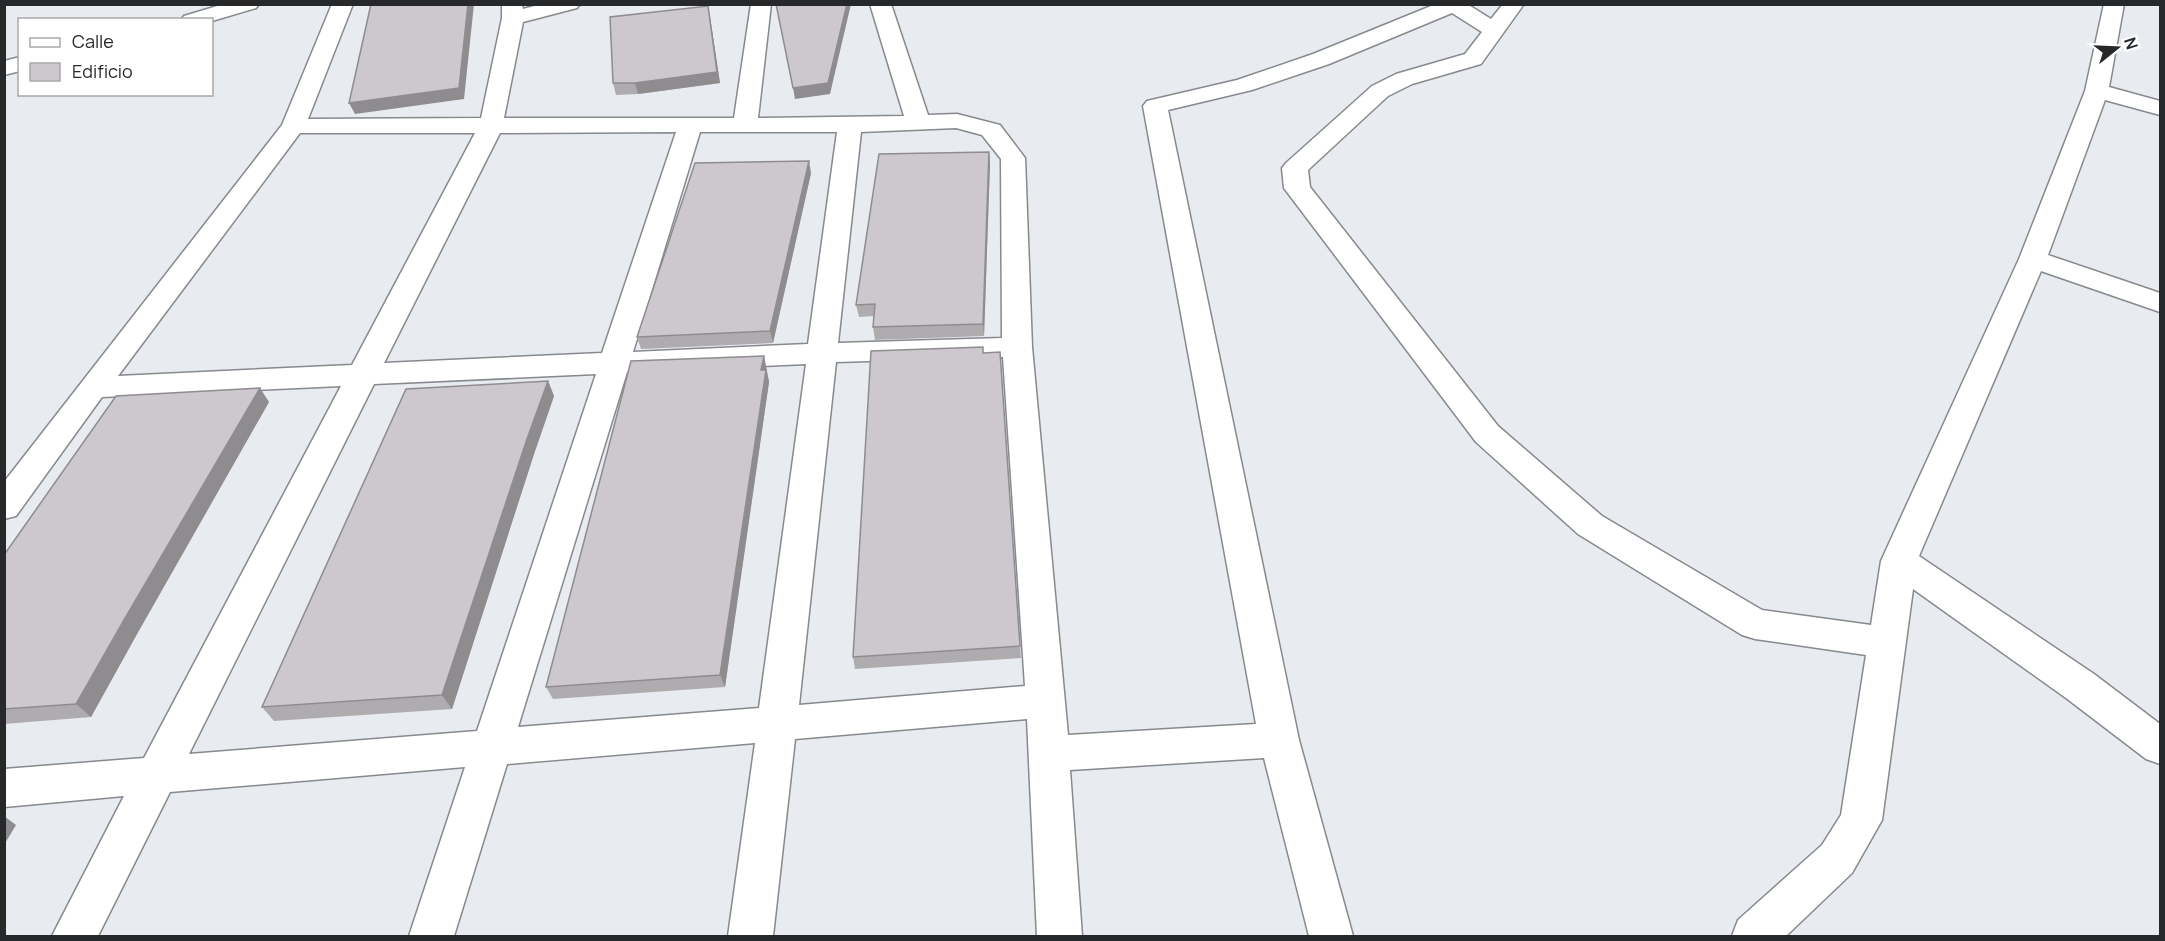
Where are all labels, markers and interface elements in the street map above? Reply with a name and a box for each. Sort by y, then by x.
legend [18,18,213,96]
north arrow [2087,18,2147,78]
text: Calle [72,29,114,53]
text: N [2119,34,2144,52]
text: Edificio [72,59,133,83]

